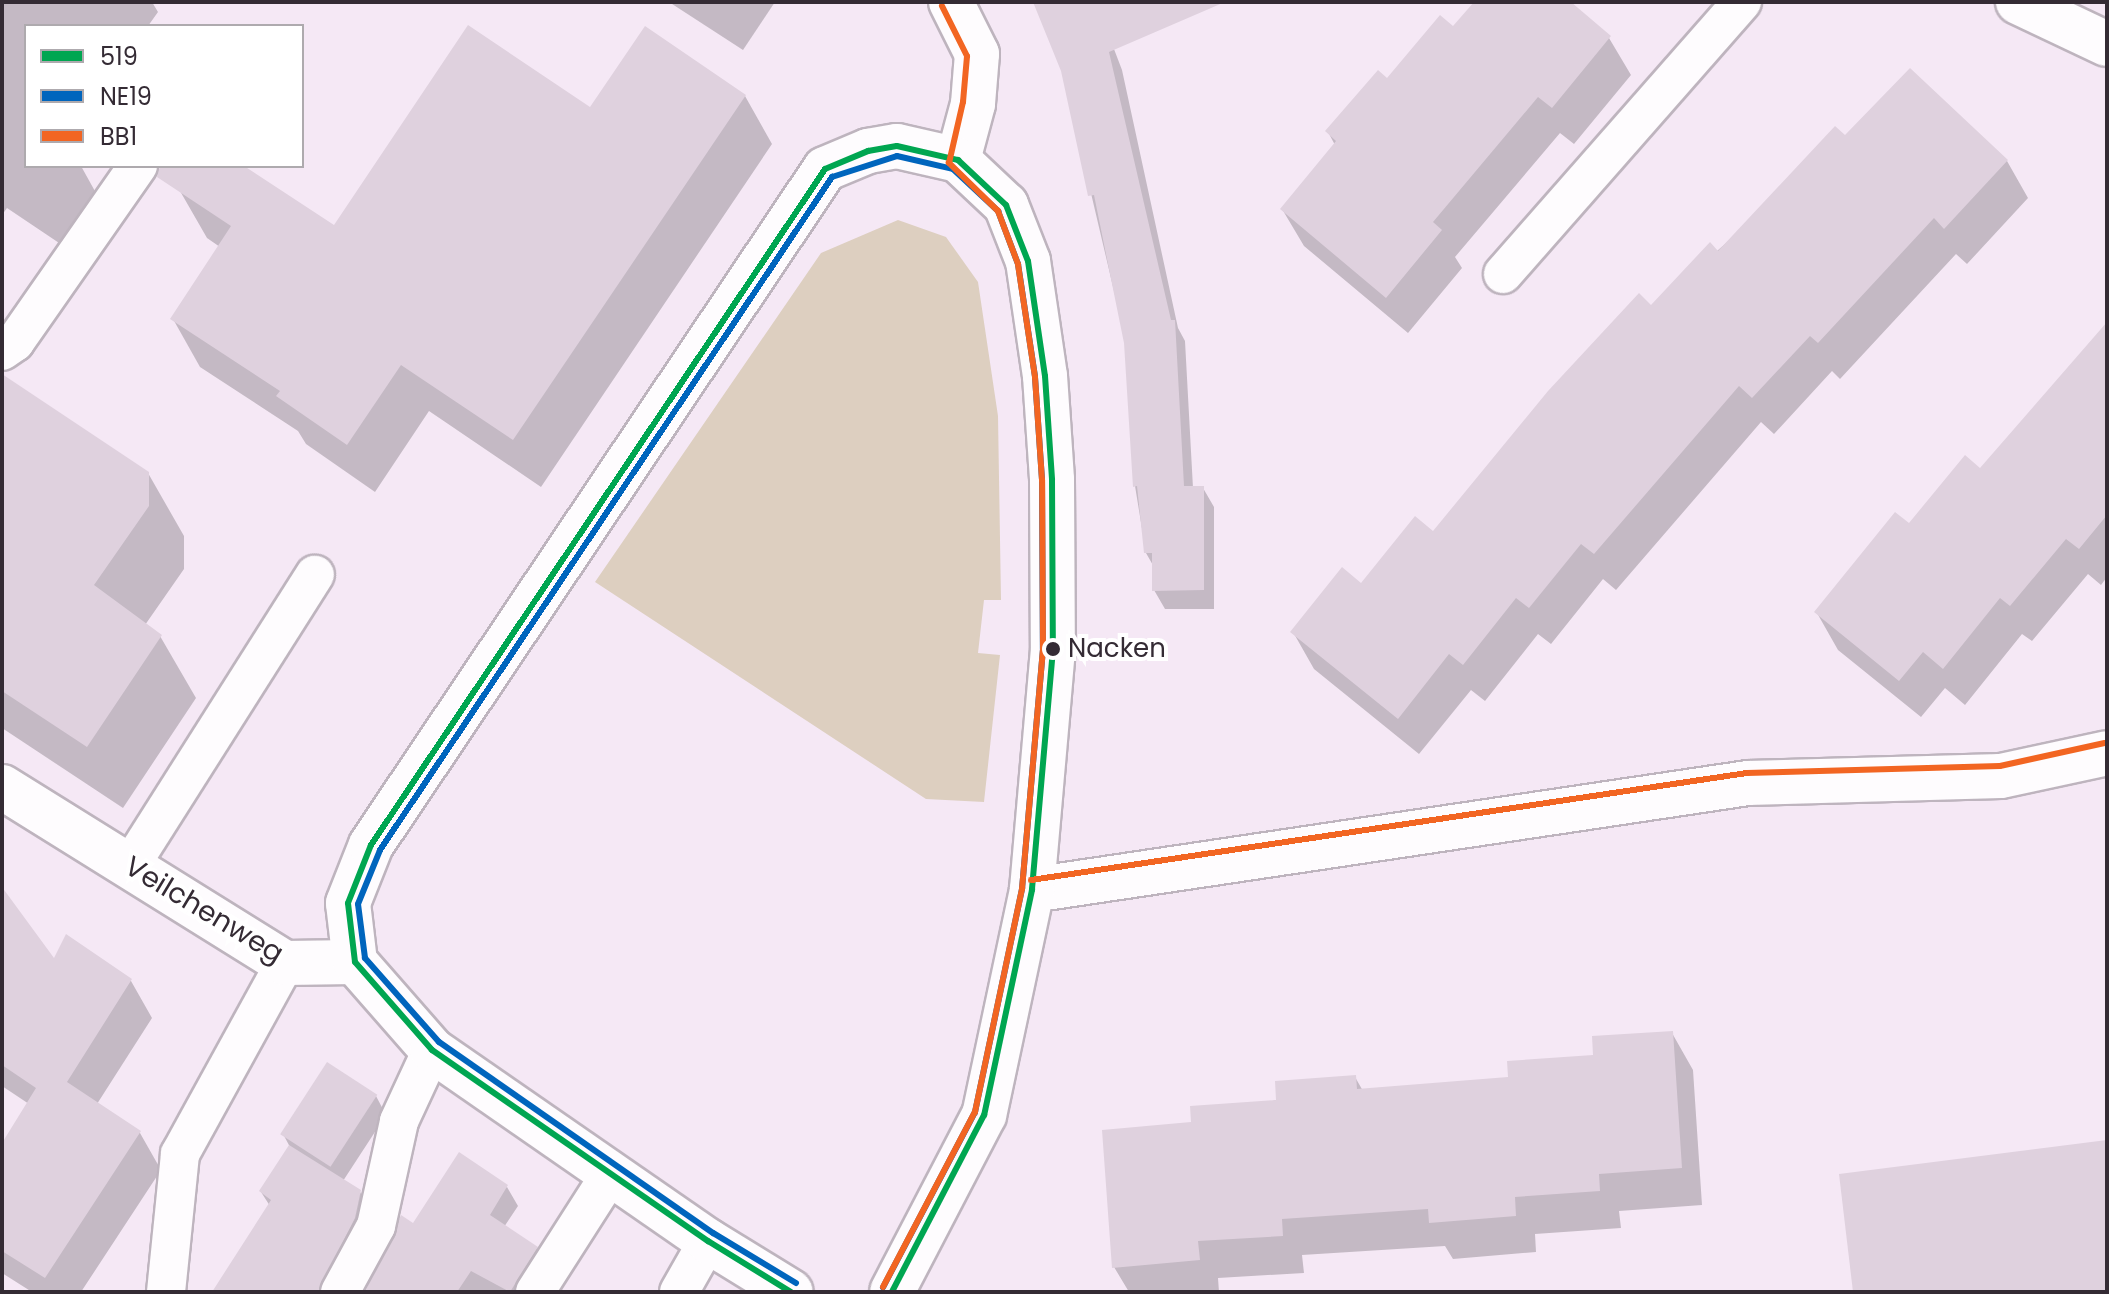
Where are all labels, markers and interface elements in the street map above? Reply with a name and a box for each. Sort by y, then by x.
legend [24,24,304,168]
text: 519 [100,40,138,73]
text: NE19 [100,80,152,113]
text: BB1 [100,120,137,153]
place label: Nacken [1068,633,1166,665]
marker: Nacken [1045,641,1061,657]
street label: Veilchenweg [118,849,290,971]

